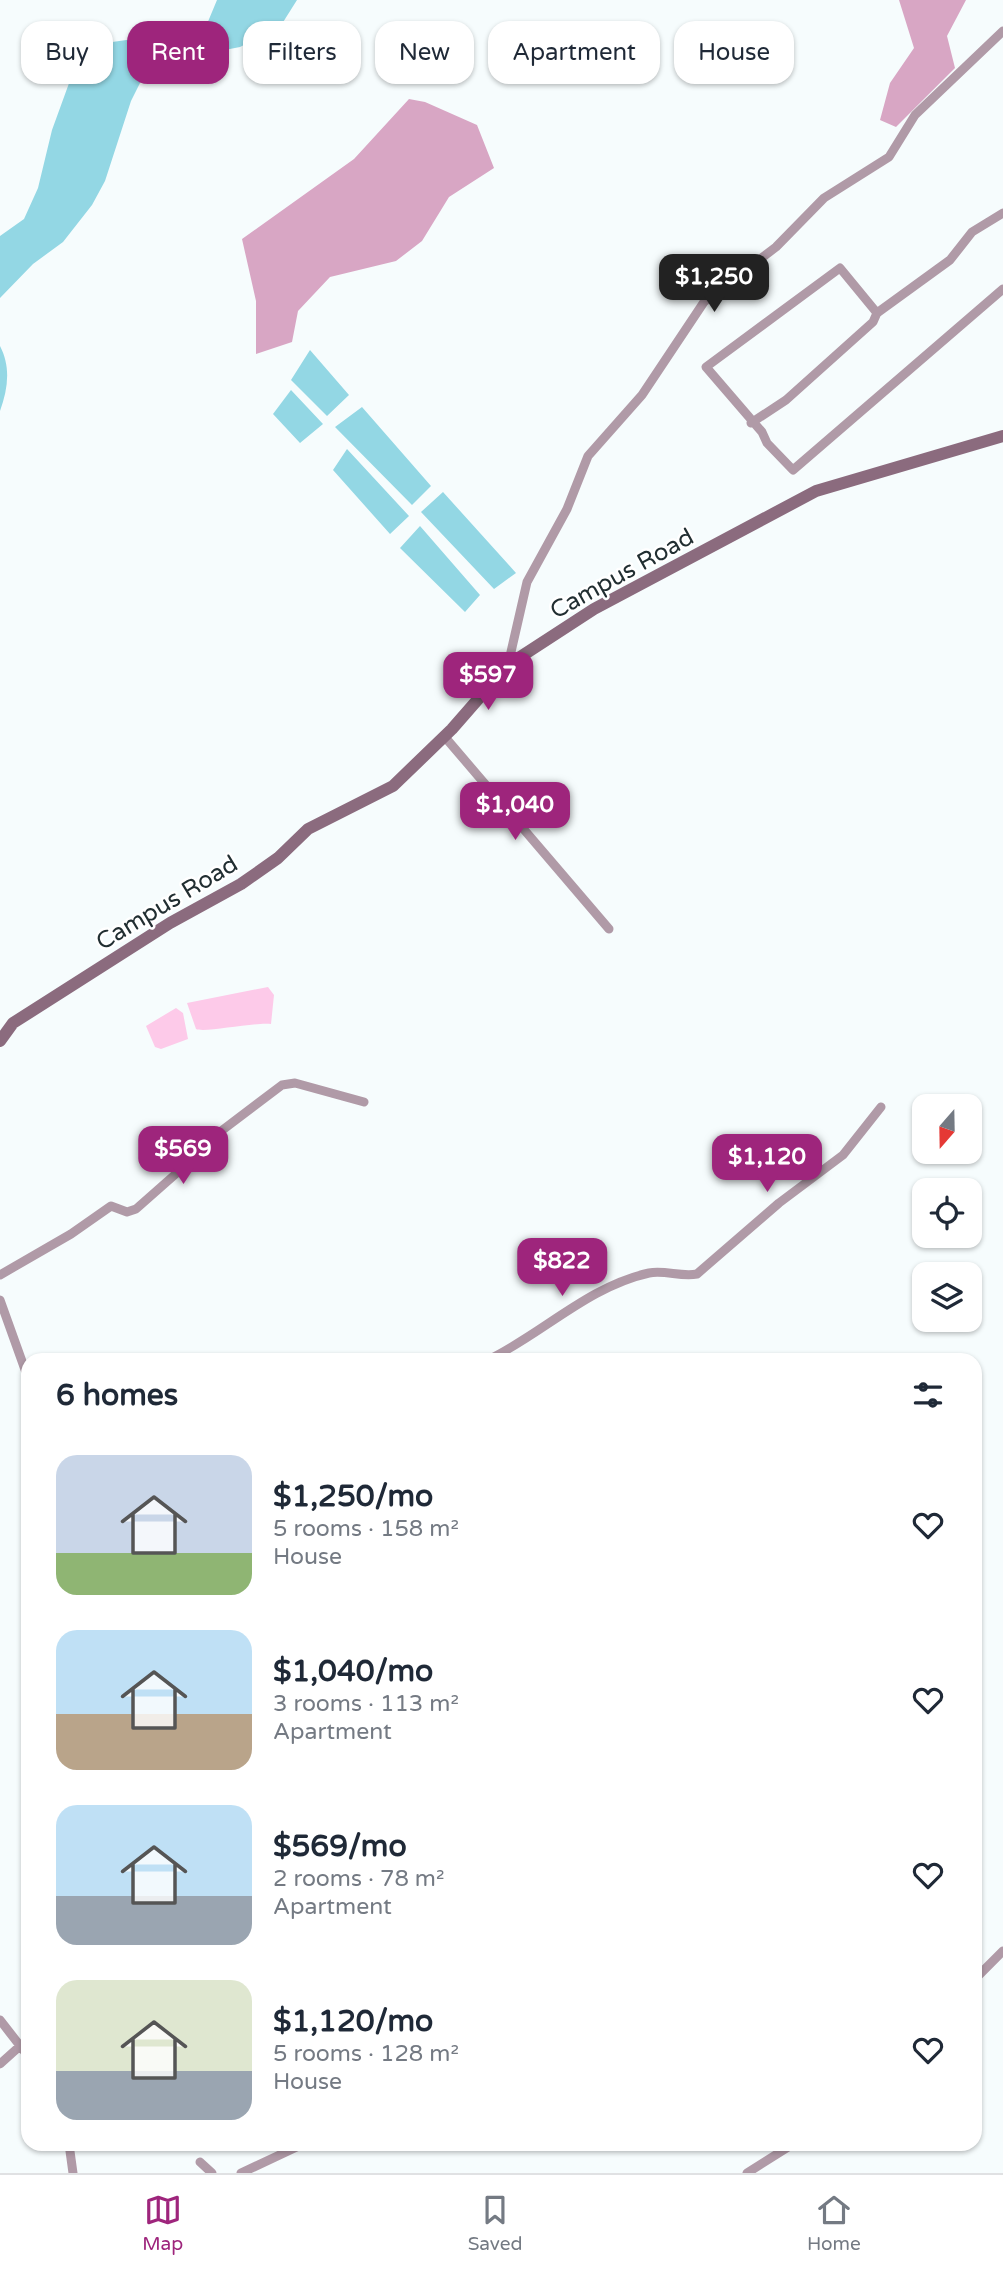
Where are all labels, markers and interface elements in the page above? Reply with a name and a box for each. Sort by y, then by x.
chip: Buy [21,21,113,84]
chip: Rent [127,21,229,84]
chip: Filters [243,21,361,84]
chip: New [375,21,474,84]
chip: Apartment [488,21,660,84]
chip: House [674,21,794,84]
pin: $1,250 [657,254,771,314]
text: $1,250 [675,263,753,291]
street label: Campus Road [545,523,699,625]
pin: $597 [447,652,529,712]
text: $597 [459,661,517,689]
pin: $1,040 [458,782,572,842]
text: $1,040 [476,791,554,819]
street label: Campus Road [91,849,243,957]
north arrow [912,1094,982,1164]
map controls [912,1094,982,1332]
pin: $569 [142,1126,224,1186]
pin: $1,120 [710,1134,824,1194]
text: $569 [154,1135,212,1163]
text: $1,120 [728,1143,806,1171]
button: locate [912,1178,982,1248]
pin: $822 [521,1238,603,1298]
text: $822 [533,1247,591,1275]
button: layers [912,1262,982,1332]
icon: filters [909,1376,947,1414]
text: 6 homes [56,1377,178,1414]
text: $1,250/mo [273,1478,433,1515]
icon: home [112,1483,196,1567]
icon: heart [909,1506,947,1544]
text: 5 rooms · 158 m² [273,1515,459,1543]
text: House [273,1543,342,1571]
text: $1,040/mo [273,1653,433,1690]
icon: home [112,1658,196,1742]
icon: heart [909,1681,947,1719]
text: 3 rooms · 113 m² [273,1690,459,1718]
text: Apartment [273,1718,392,1746]
text: $569/mo [273,1828,407,1865]
icon: home [112,1833,196,1917]
icon: heart [909,1856,947,1894]
text: 2 rooms · 78 m² [273,1865,444,1893]
text: Apartment [273,1893,392,1921]
text: $1,120/mo [273,2003,433,2040]
icon: home [112,2008,196,2092]
icon: heart [909,2031,947,2069]
text: 5 rooms · 128 m² [273,2040,459,2068]
text: House [273,2068,342,2096]
tab: Map [142,2191,183,2255]
tab: Saved [468,2191,523,2255]
tab: Home [807,2191,861,2255]

